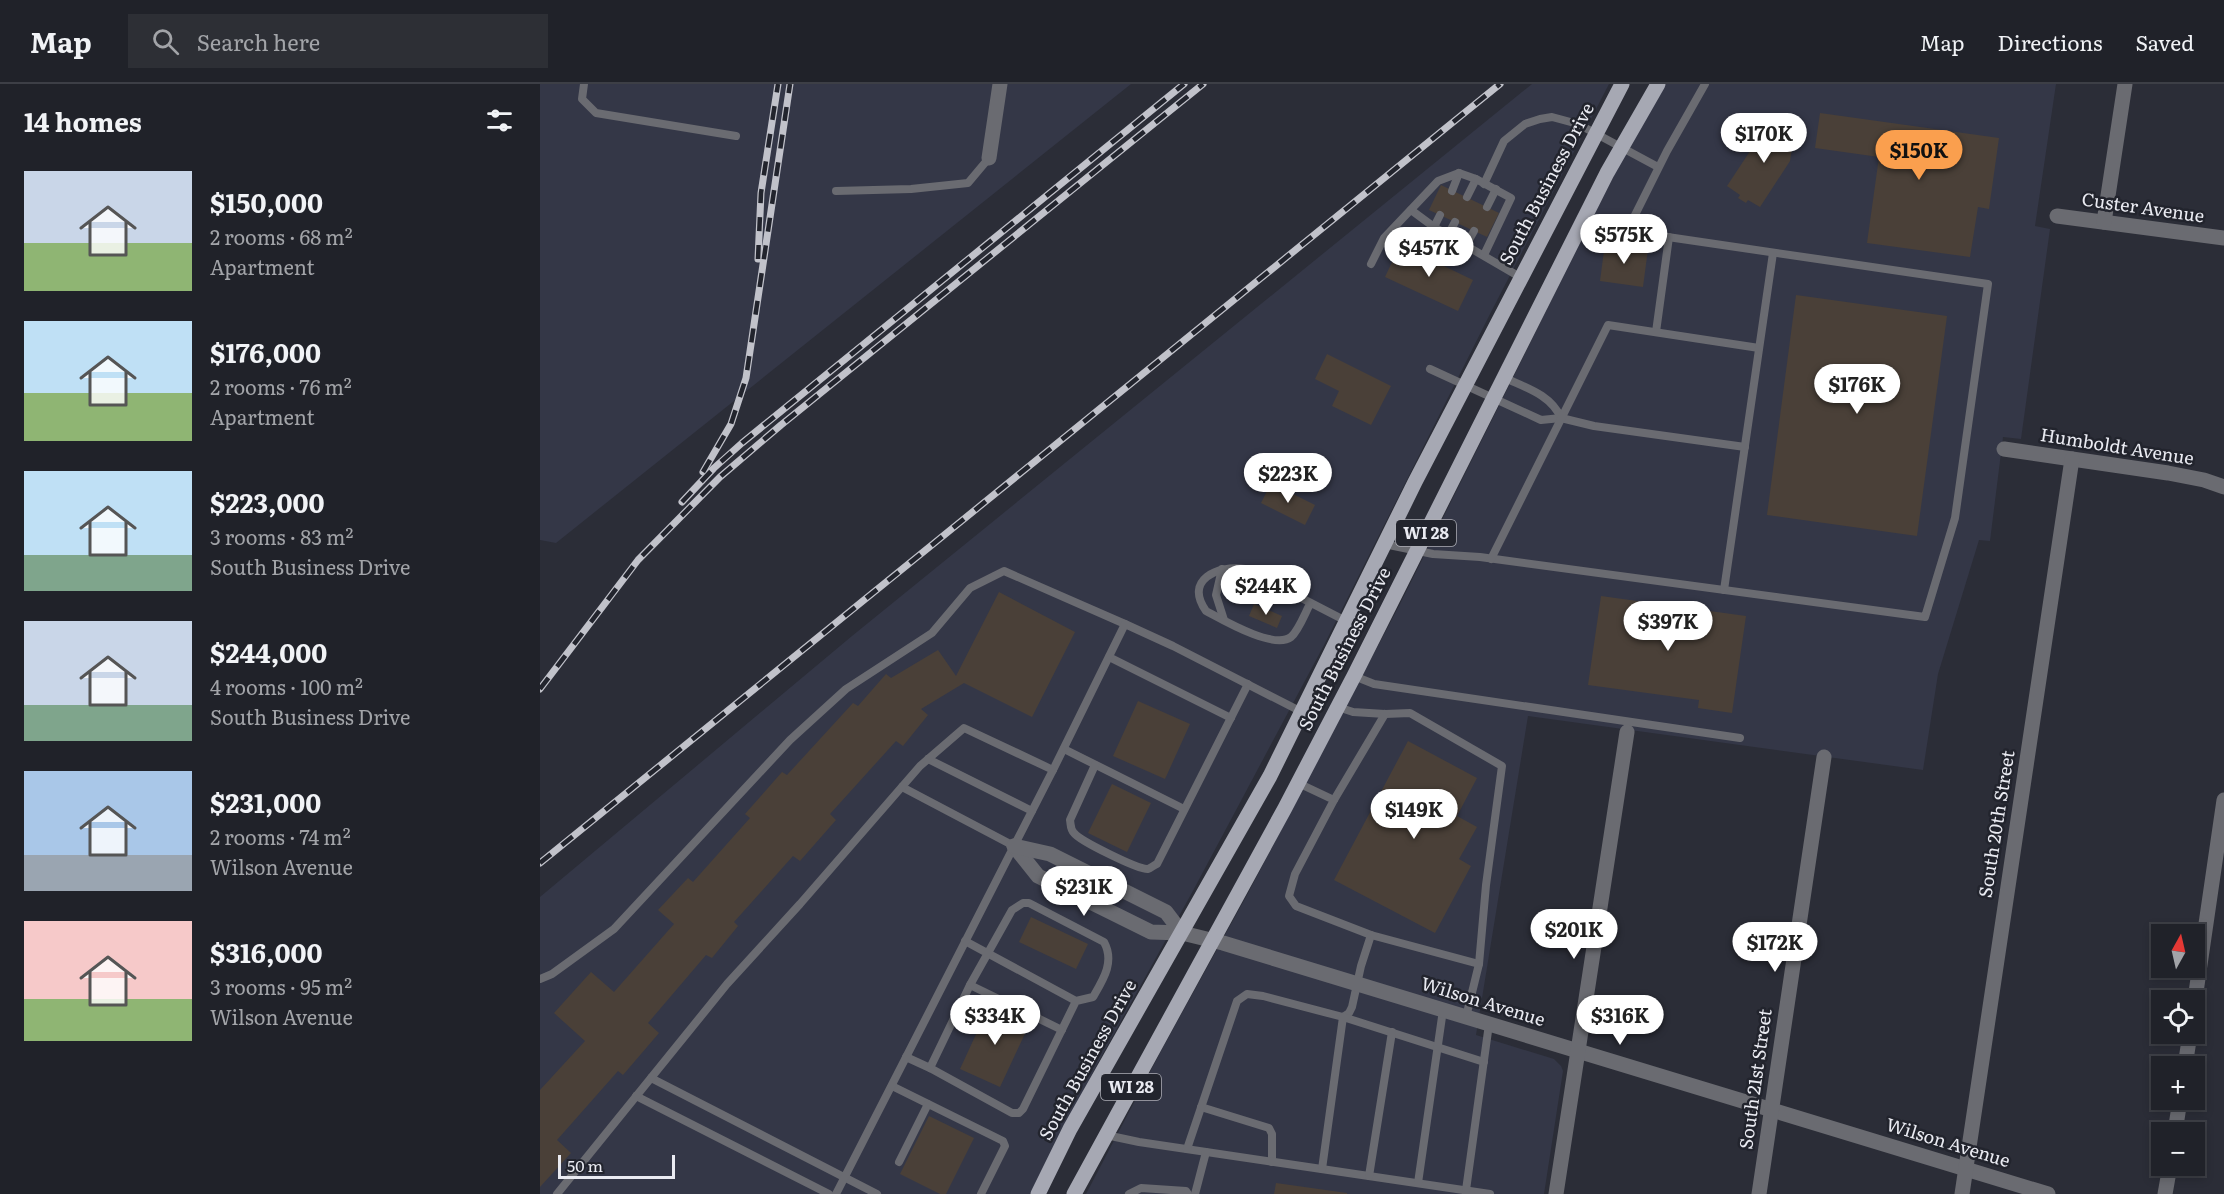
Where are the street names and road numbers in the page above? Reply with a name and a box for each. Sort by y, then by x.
street label: South Business Drive [1491,97,1600,269]
street label: Custer Avenue [2080,185,2206,228]
street label: Humboldt Avenue [2039,420,2196,471]
road number: WI 28 [1396,520,1456,546]
street label: South Business Drive [1291,562,1397,735]
street label: South 20th Street [1971,747,2021,899]
street label: Wilson Avenue [1418,969,1549,1032]
street label: South Business Drive [1031,974,1142,1145]
street label: South 21st Street [1731,1006,1778,1151]
road number: WI 28 [1101,1074,1161,1100]
street label: Wilson Avenue [1883,1110,2014,1173]

